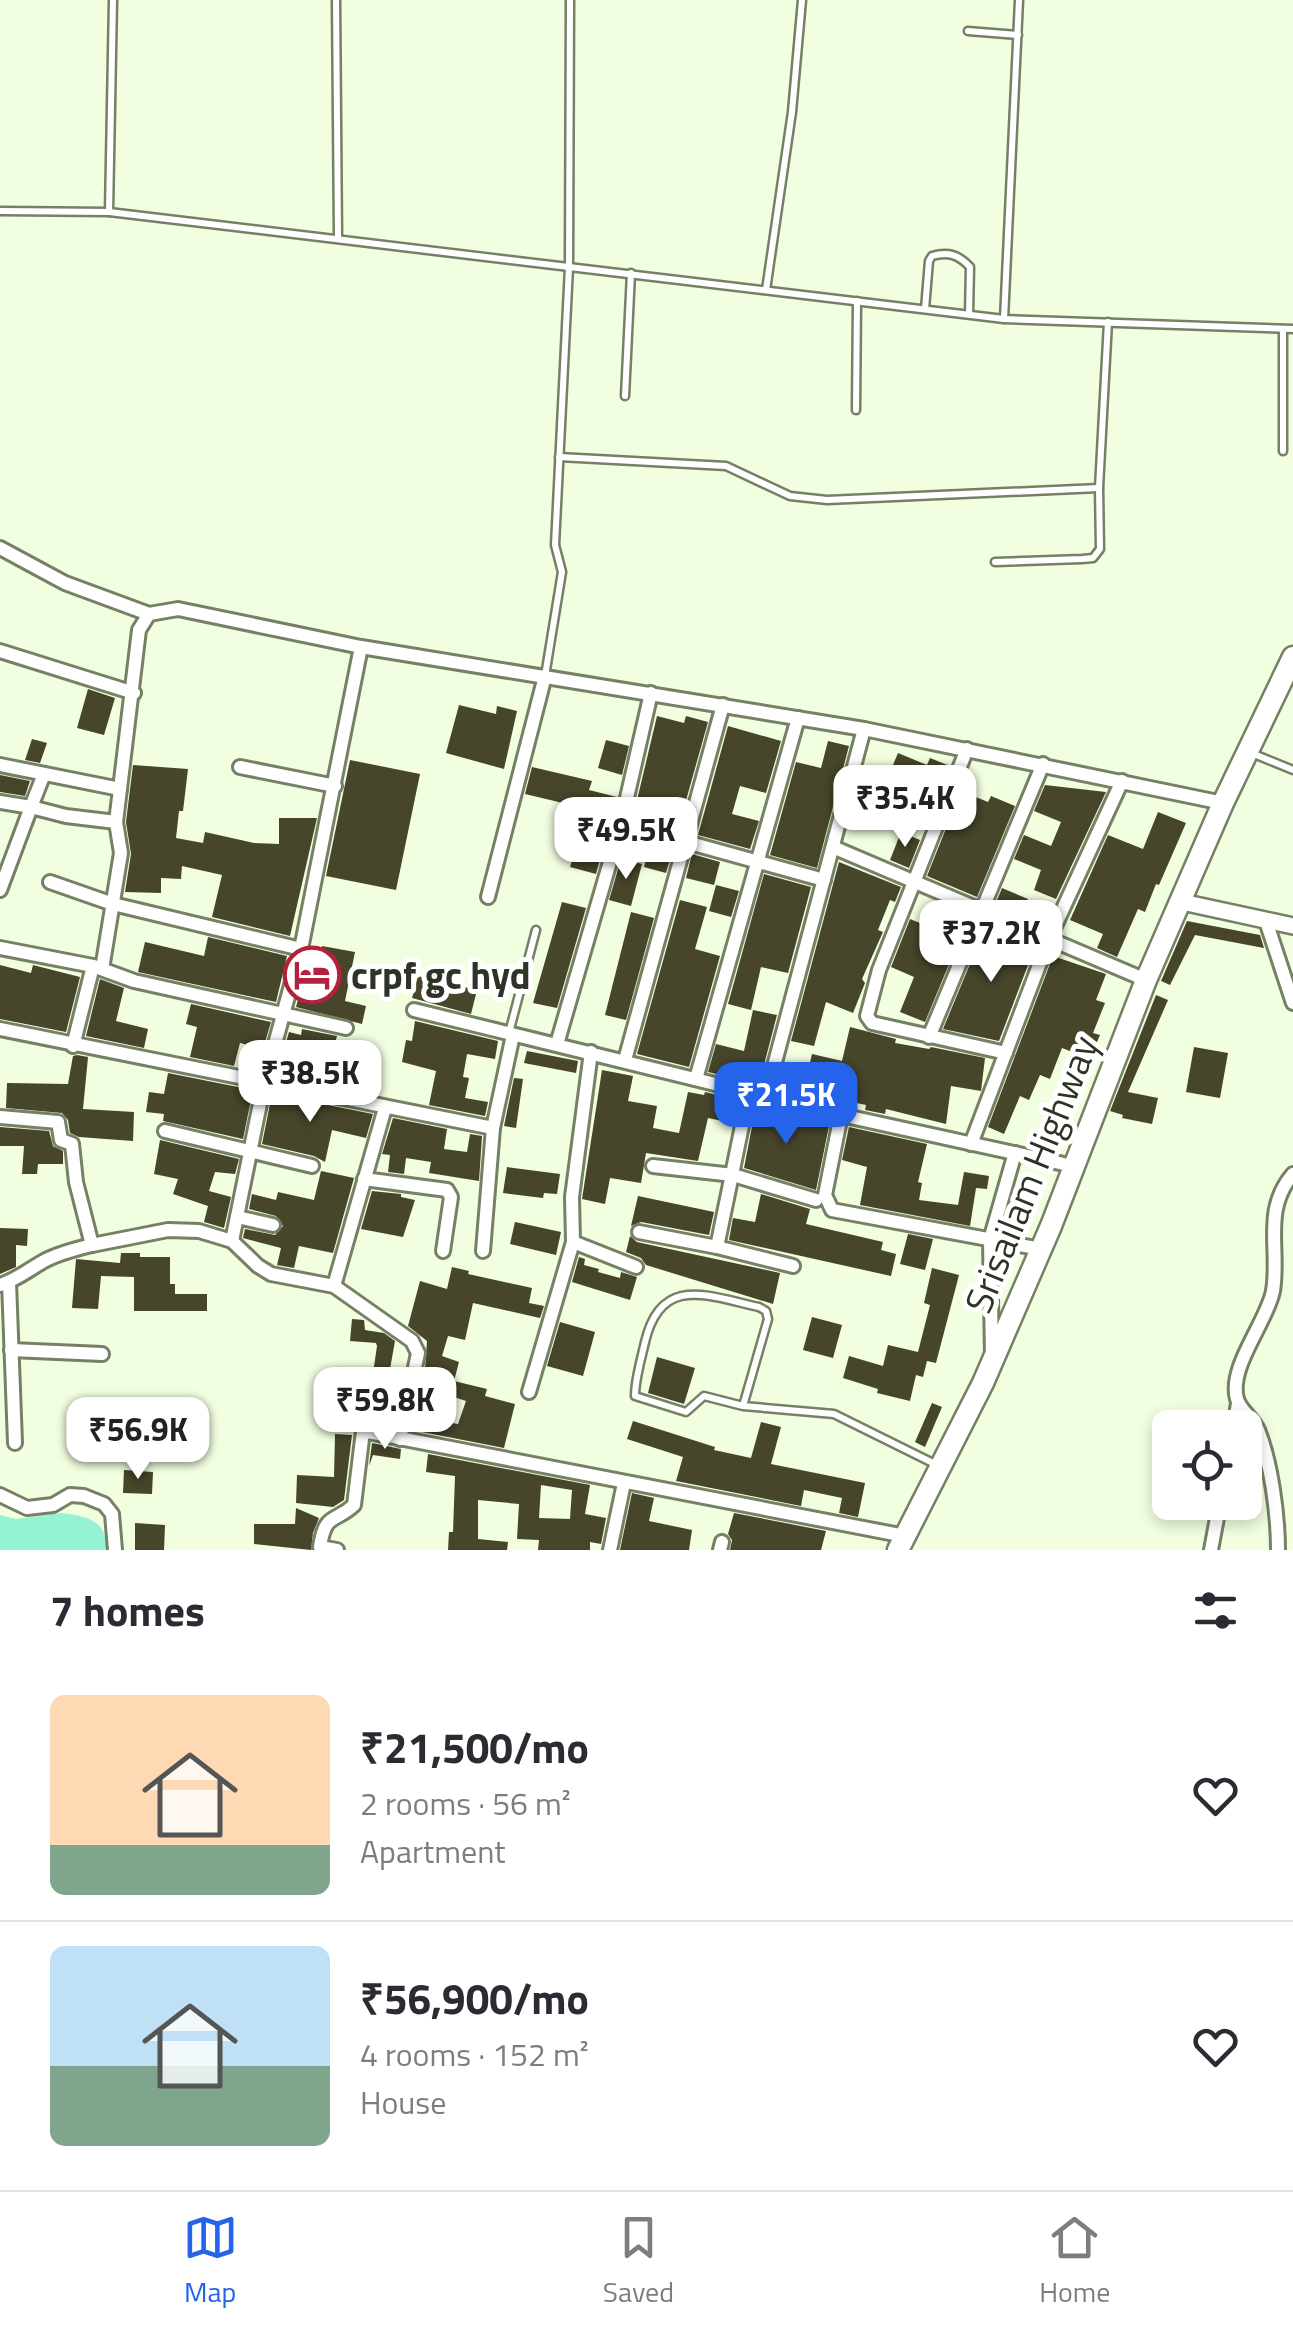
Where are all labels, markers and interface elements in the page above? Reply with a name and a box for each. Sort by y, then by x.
pin: ₹35.4K [824,765,986,850]
text: ₹35.4K [855,773,955,821]
pin: ₹49.5K [545,797,707,882]
text: ₹49.5K [576,805,676,853]
pin: ₹37.2K [910,900,1072,985]
text: ₹37.2K [941,908,1041,956]
hotel icon: crpf gc hyd [282,945,342,1005]
place label: crpf gc hyd [351,946,531,1004]
street label: Srisailam Highway [949,1026,1113,1322]
pin: ₹38.5K [229,1040,391,1125]
text: ₹38.5K [260,1048,360,1096]
pin: ₹21.5K [705,1062,867,1147]
text: ₹21.5K [736,1070,836,1118]
pin: ₹59.8K [304,1367,466,1452]
text: ₹59.8K [335,1375,435,1423]
pin: ₹56.9K [57,1397,219,1482]
text: ₹56.9K [88,1405,188,1453]
map controls [1152,1410,1262,1520]
button: locate [1152,1410,1262,1520]
text: 7 homes [50,1578,205,1642]
icon: filters [1188,1583,1243,1638]
text: ₹21,500/mo [360,1715,589,1779]
icon: home [130,1735,250,1855]
icon: heart [1188,1768,1243,1823]
text: 2 rooms · 56 m² [360,1779,571,1827]
text: Apartment [360,1827,506,1875]
text: ₹56,900/mo [360,1966,589,2030]
icon: home [130,1986,250,2106]
icon: heart [1188,2019,1243,2074]
text: 4 rooms · 152 m² [360,2030,589,2078]
text: House [360,2078,446,2126]
tab: Map [183,2210,238,2313]
tab: Saved [603,2210,674,2313]
tab: Home [1039,2210,1110,2313]

